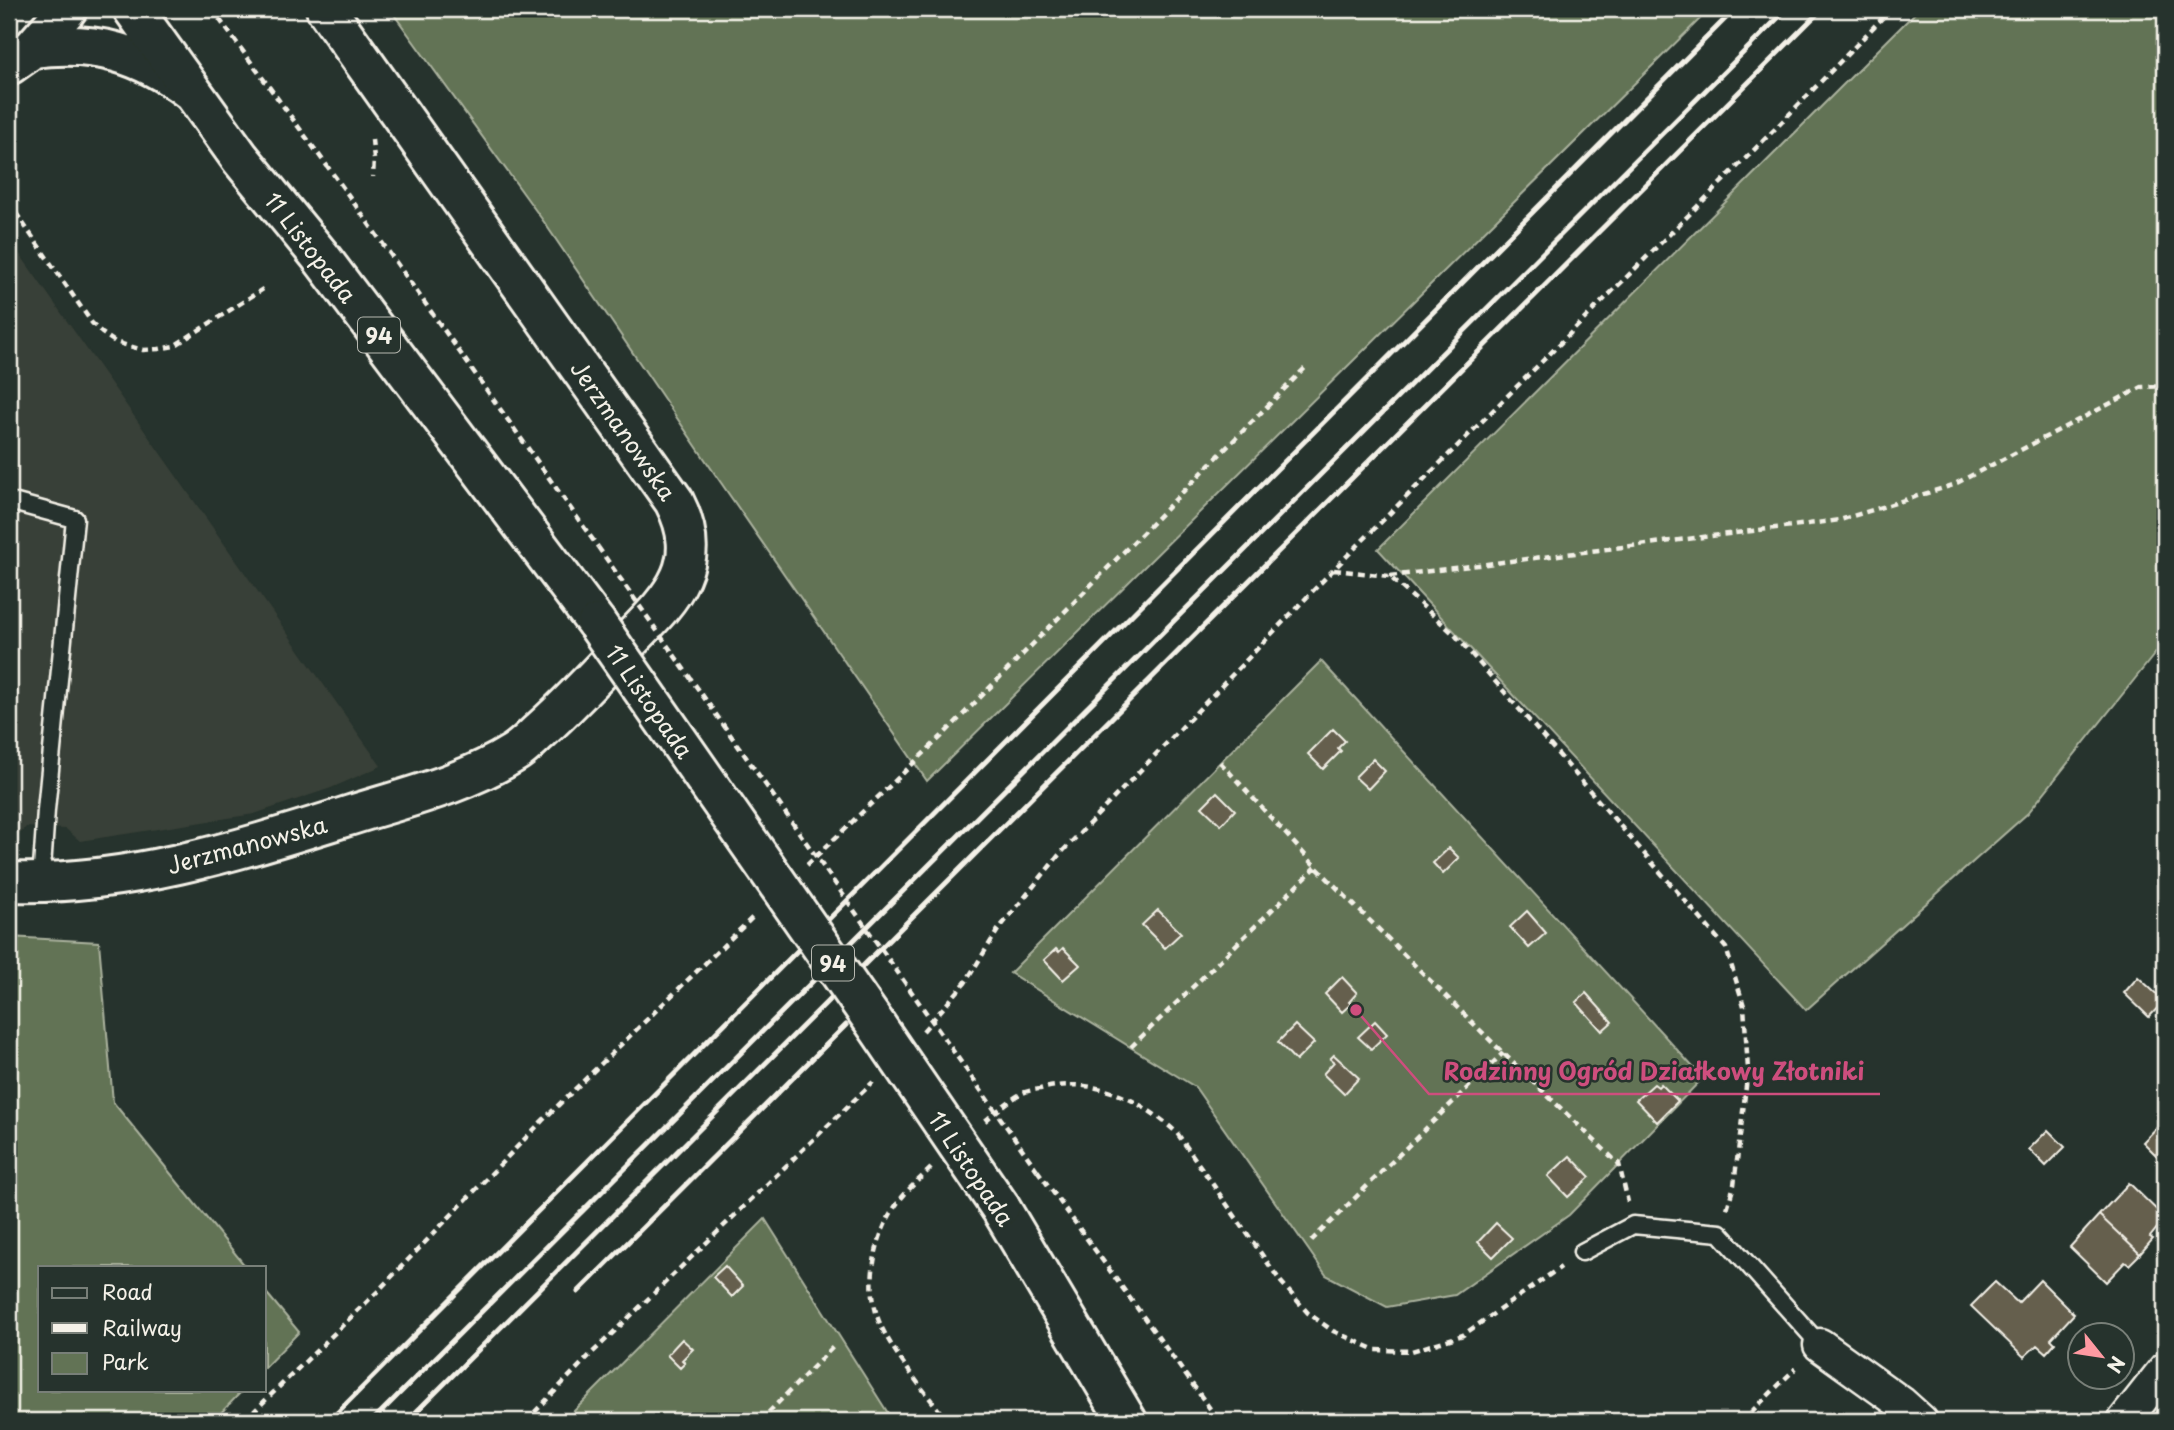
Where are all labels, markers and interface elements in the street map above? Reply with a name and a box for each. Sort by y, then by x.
street label: 11 Listopada [256,184,366,310]
road number: 94 [358,318,400,352]
street label: Jerzmanowska [563,353,686,508]
street label: 11 Listopada [598,637,703,766]
street label: Jerzmanowska [163,806,331,882]
road number: 94 [812,946,854,981]
callout: Rodzinny Ogród Działkowy Złotniki [1429,1049,1880,1094]
text: Rodzinny Ogród Działkowy Złotniki [1444,1052,1865,1088]
street label: 11 Listopada [920,1103,1024,1233]
legend [38,1266,266,1392]
text: Road [102,1275,153,1307]
text: Railway [102,1311,182,1343]
north arrow [2066,1322,2136,1392]
text: Park [102,1345,149,1377]
text: N [2101,1351,2132,1379]

